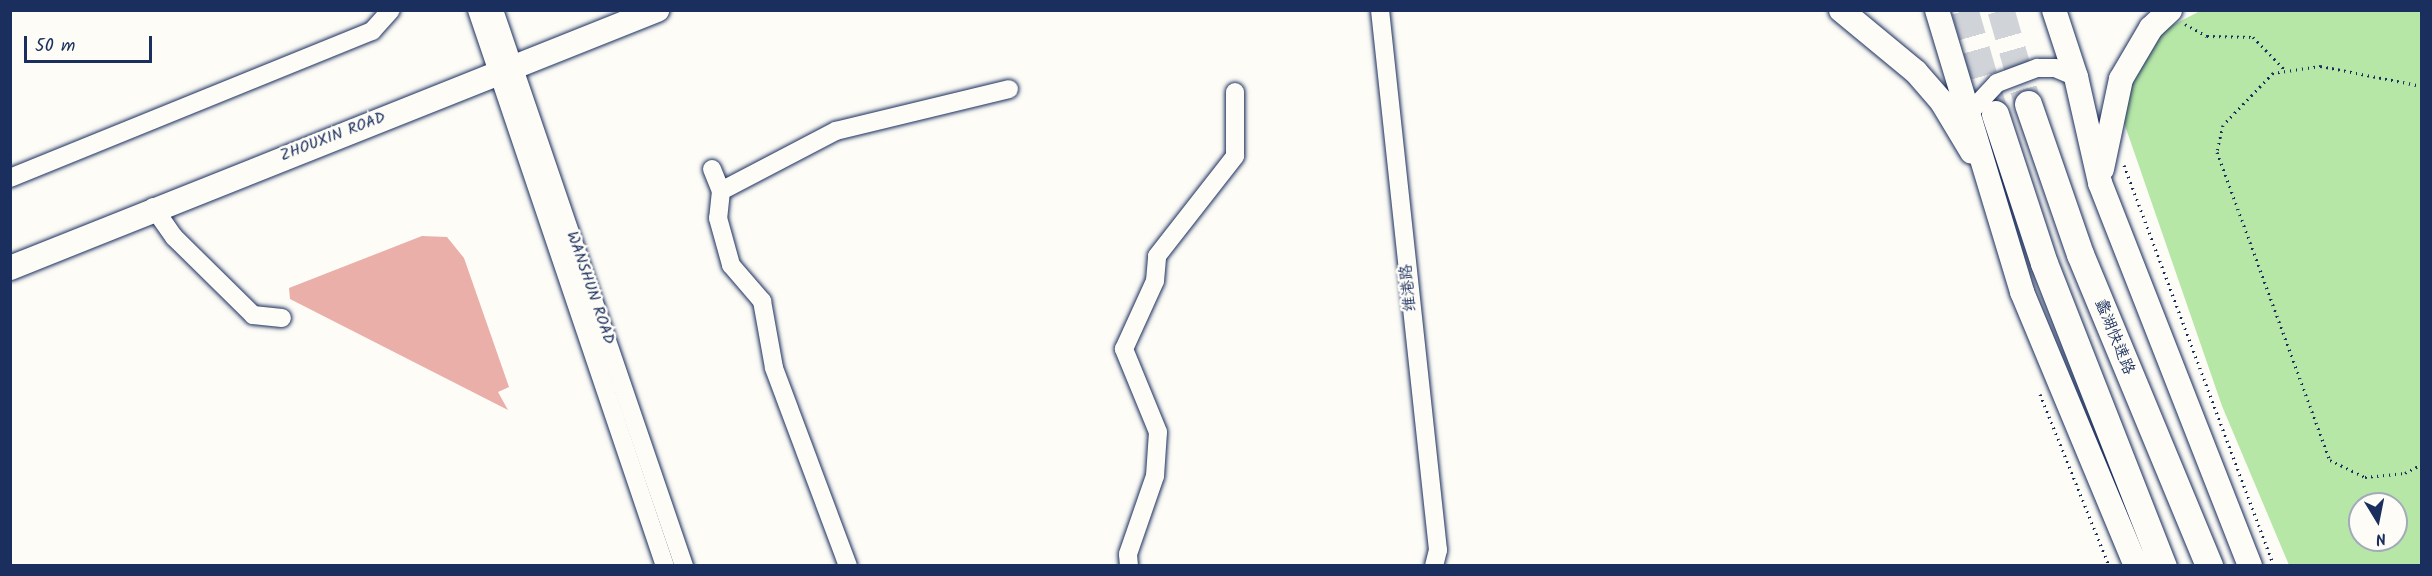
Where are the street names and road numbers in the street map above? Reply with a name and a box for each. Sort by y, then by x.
street label: ZHOUXIN ROAD [278,108,388,166]
street label: WANSHUN ROAD [562,229,618,347]
street label: 维港路 [1397,263,1421,313]
street label: 蠡湖快速路 [2090,296,2138,378]

